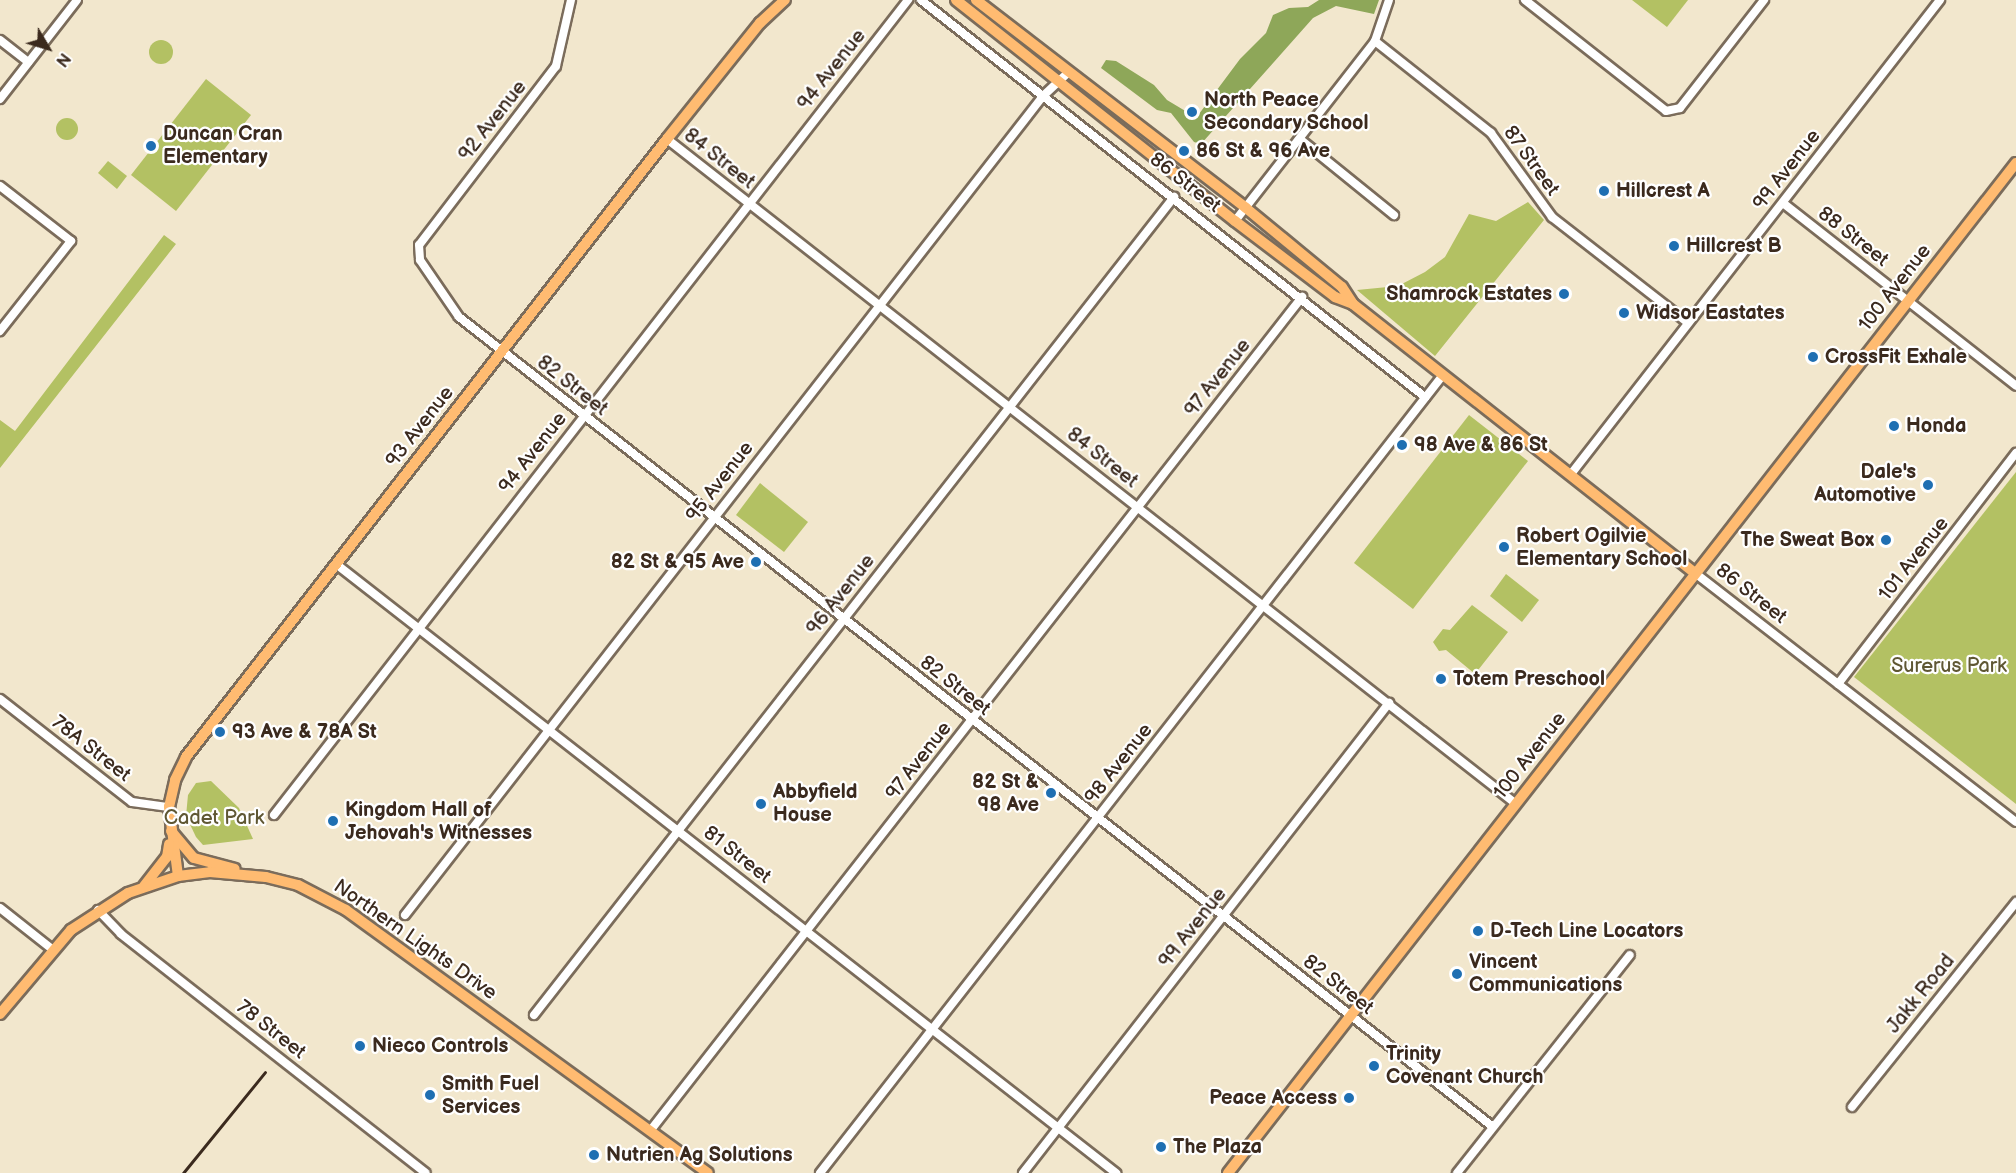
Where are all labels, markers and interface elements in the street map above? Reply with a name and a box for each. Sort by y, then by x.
north arrow [18,18,78,78]
street label: 94 Avenue [793,25,871,115]
text: N [51,49,74,70]
street label: 92 Avenue [454,76,532,166]
place label: North Peace Secondary School [1204,88,1369,135]
marker: North Peace Secondary School [1185,105,1199,119]
street label: 87 Street [1497,121,1565,201]
place label: Duncan Cran Elementary [163,122,283,169]
street label: 84 Street [678,124,760,194]
street label: 99 Avenue [1748,125,1826,215]
marker: Duncan Cran Elementary [144,139,158,153]
place label: 86 St & 96 Ave [1196,139,1330,163]
marker: 86 St & 96 Ave [1177,144,1191,158]
street label: 86 Street [1144,148,1226,218]
place label: Hillcrest A [1616,179,1710,203]
marker: Hillcrest A [1597,184,1611,198]
street label: 88 Street [1813,202,1893,272]
place label: Hillcrest B [1686,234,1782,258]
marker: Hillcrest B [1667,239,1681,253]
street label: 100 Avenue [1854,240,1936,336]
place label: Shamrock Estates [1386,282,1552,306]
marker: Shamrock Estates [1557,287,1571,301]
place label: Widsor Eastates [1636,301,1785,325]
marker: Widsor Eastates [1617,306,1631,320]
street label: 97 Avenue [1180,334,1256,422]
place label: CrossFit Exhale [1825,345,1967,369]
marker: CrossFit Exhale [1806,350,1820,364]
street label: 82 Street [532,351,612,421]
street label: 93 Avenue [381,382,459,472]
street label: 94 Avenue [494,408,572,498]
place label: Honda [1906,414,1967,438]
marker: Honda [1887,419,1901,433]
street label: 84 Street [1061,423,1143,493]
place label: 98 Ave & 86 St [1414,433,1548,457]
street label: 95 Avenue [681,437,759,527]
marker: 98 Ave & 86 St [1395,438,1409,452]
place label: Dale's Automotive [1814,461,1916,508]
marker: Dale's Automotive [1921,478,1935,492]
street label: 101 Avenue [1874,512,1954,606]
place label: Robert Ogilvie Elementary School [1516,524,1688,571]
place label: The Sweat Box [1741,528,1874,552]
marker: The Sweat Box [1879,533,1893,547]
marker: Robert Ogilvie Elementary School [1497,540,1511,554]
place label: 82 St & 95 Ave [611,550,744,574]
street label: 96 Avenue [802,550,880,640]
marker: 82 St & 95 Ave [749,555,763,569]
street label: 86 Street [1710,559,1792,629]
street label: 82 Street [915,651,995,721]
park label: Surerus Park [1891,654,2007,678]
place label: Totem Preschool [1453,667,1605,691]
marker: Totem Preschool [1434,672,1448,686]
street label: 100 Avenue [1489,708,1571,804]
street label: 78A Street [47,711,135,787]
street label: 97 Avenue [881,717,957,805]
street label: 98 Avenue [1080,719,1158,809]
place label: 93 Ave & 78A St [232,720,377,744]
marker: 93 Ave & 78A St [213,725,227,739]
place label: 82 St & 98 Ave [972,770,1039,817]
place label: Abbyfield House [773,780,858,827]
marker: 82 St & 98 Ave [1044,786,1058,800]
marker: Abbyfield House [754,797,768,811]
place label: Kingdom Hall of Jehovah's Witnesses [345,798,532,845]
park label: Cadet Park [164,806,264,830]
marker: Kingdom Hall of Jehovah's Witnesses [326,814,340,828]
street label: 81 Street [698,821,776,889]
street label: Northern Lights Drive [329,875,501,1005]
street label: 99 Avenue [1154,883,1232,973]
place label: D-Tech Line Locators [1490,919,1683,943]
marker: D-Tech Line Locators [1471,924,1485,938]
street label: 82 Street [1298,950,1378,1020]
street label: Jakk Road [1882,950,1960,1038]
place label: Vincent Communications [1469,951,1622,998]
marker: Vincent Communications [1450,967,1464,981]
street label: 78 Street [231,995,311,1065]
place label: Nieco Controls [372,1034,508,1058]
marker: Nieco Controls [353,1039,367,1053]
place label: Trinity Covenant Church [1386,1042,1543,1089]
marker: Trinity Covenant Church [1367,1059,1381,1073]
place label: Smith Fuel Services [442,1072,539,1119]
place label: Peace Access [1209,1086,1337,1110]
marker: Smith Fuel Services [423,1088,437,1102]
marker: Peace Access [1342,1091,1356,1105]
place label: The Plaza [1173,1135,1262,1159]
marker: The Plaza [1154,1140,1168,1154]
place label: Nutrien Ag Solutions [606,1143,793,1167]
marker: Nutrien Ag Solutions [587,1148,601,1162]

